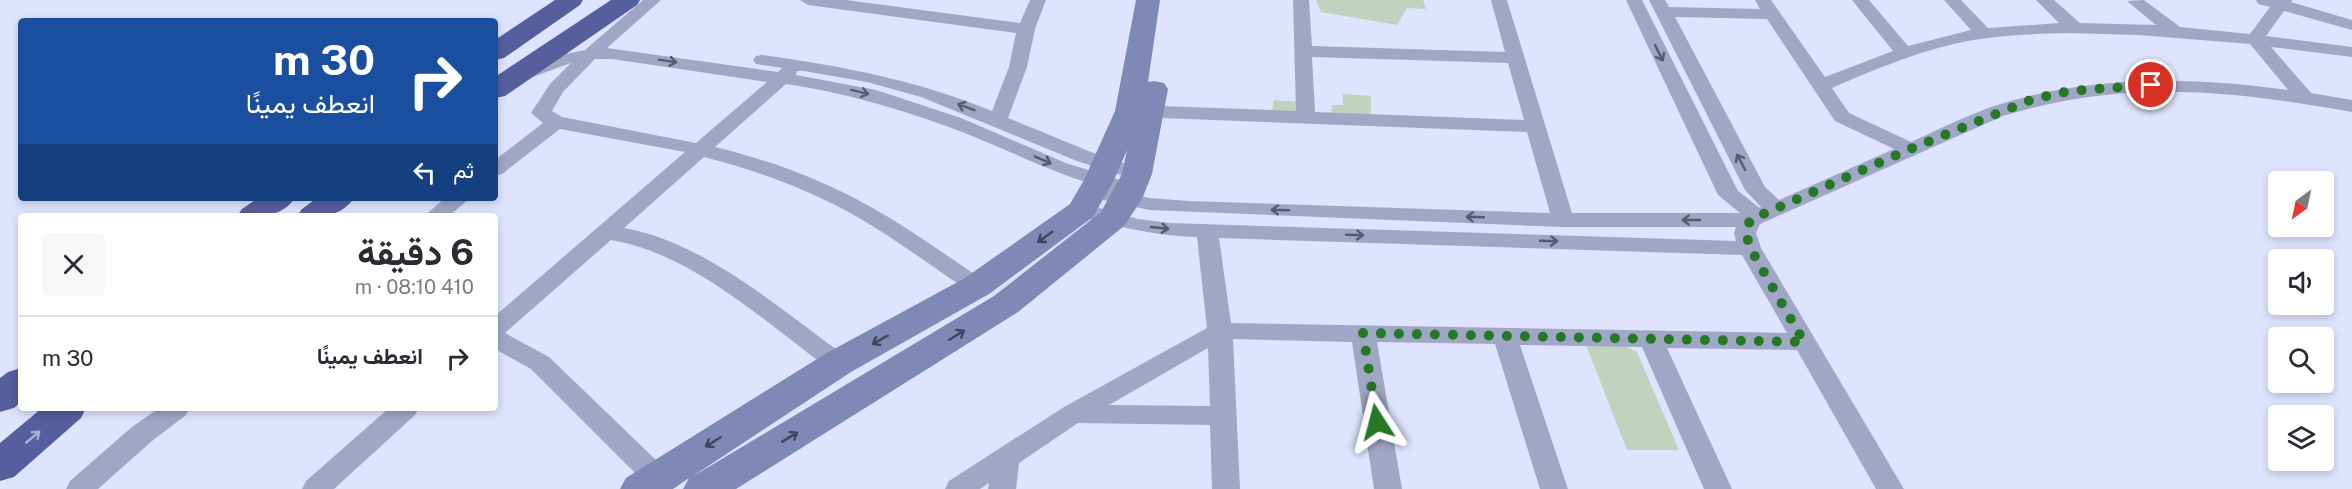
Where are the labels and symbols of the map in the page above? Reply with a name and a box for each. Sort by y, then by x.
one-way arrow [1654,43,1666,61]
one-way arrow [657,56,677,67]
pin [2125,59,2176,110]
one-way arrow [850,87,869,99]
one-way arrow [957,101,975,112]
one-way arrow [1735,153,1746,171]
one-way arrow [1033,154,1051,166]
north arrow [2268,171,2334,237]
one-way arrow [1271,204,1291,216]
one-way arrow [1466,211,1486,222]
one-way arrow [1682,214,1702,226]
one-way arrow [1149,223,1169,234]
one-way arrow [1344,230,1364,241]
one-way arrow [1037,231,1054,243]
one-way arrow [1539,236,1559,247]
one-way arrow [948,328,965,340]
one-way arrow [872,334,889,346]
position arrow [1345,390,1409,454]
one-way arrow [25,430,40,444]
one-way arrow [781,430,798,442]
one-way arrow [705,436,722,448]

